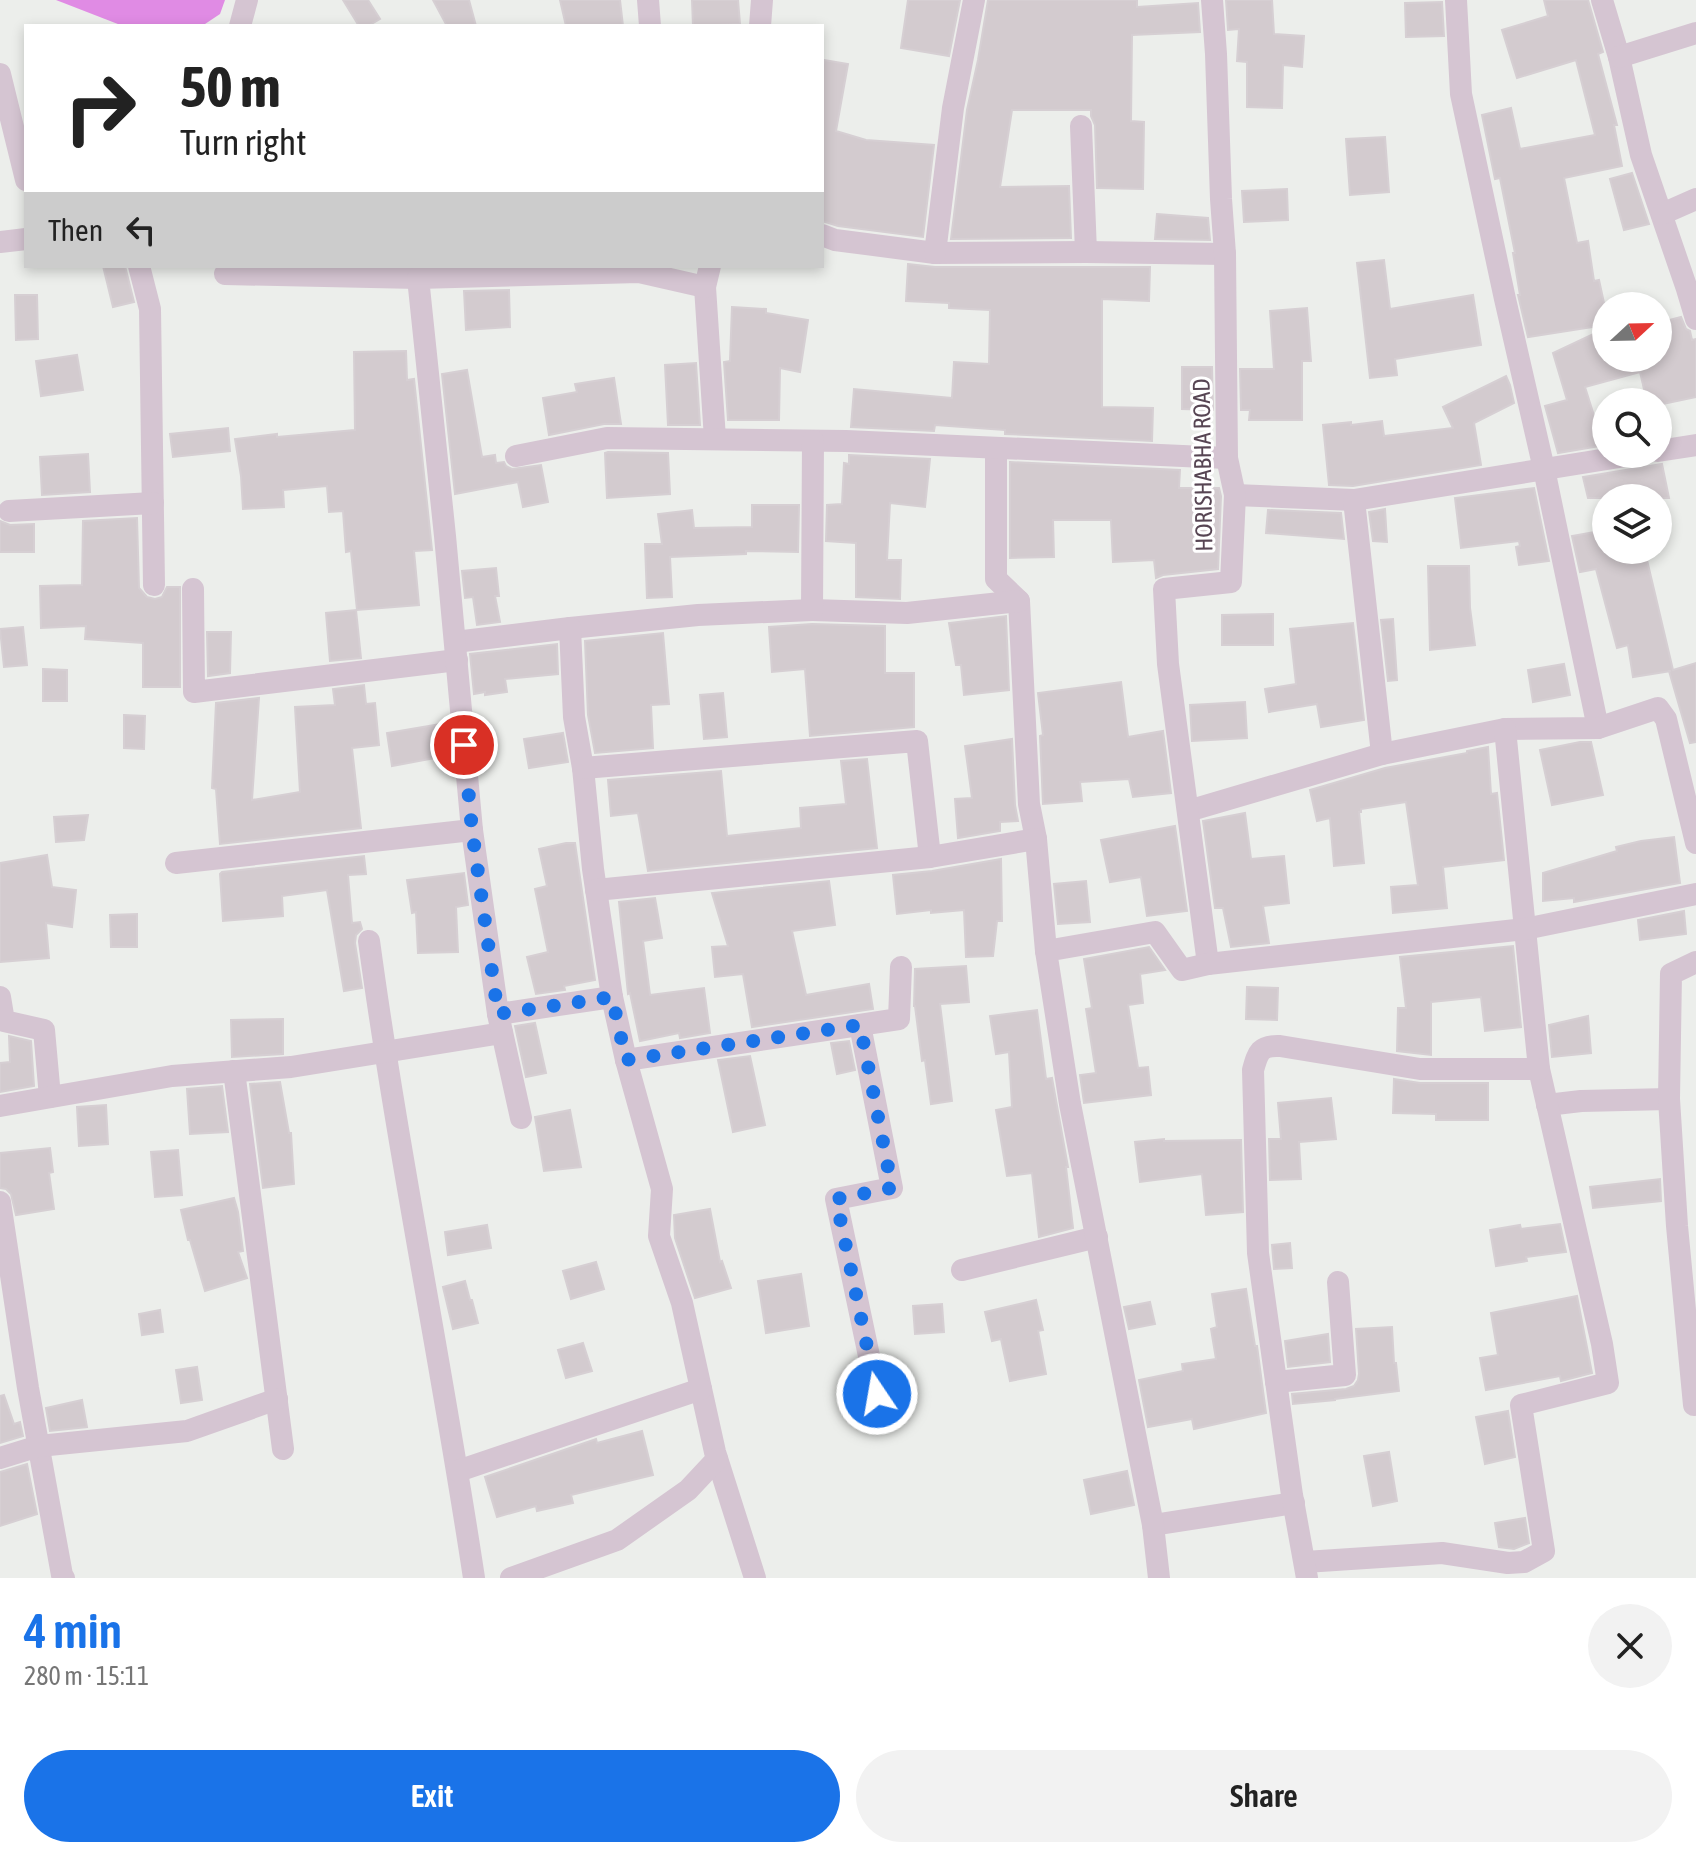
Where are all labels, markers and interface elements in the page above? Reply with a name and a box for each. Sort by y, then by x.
text: 50 m [180,55,281,119]
icon: right [48,56,152,160]
text: Turn right [180,121,307,163]
icon: left [119,208,163,252]
text: Then [48,213,103,247]
north arrow [1592,292,1672,372]
map controls [1592,292,1672,564]
street label: HORISHABHA ROAD [1187,378,1218,552]
button: search [1592,388,1672,468]
button: layers [1592,484,1672,564]
pin [430,711,498,779]
icon: arrive [442,723,486,767]
position arrow [835,1352,919,1436]
text: 4 min [24,1603,122,1658]
button: close [1588,1604,1672,1688]
text: 280 m · 15:11 [24,1661,149,1691]
button: Exit [24,1750,840,1842]
button: Share [856,1750,1672,1842]

